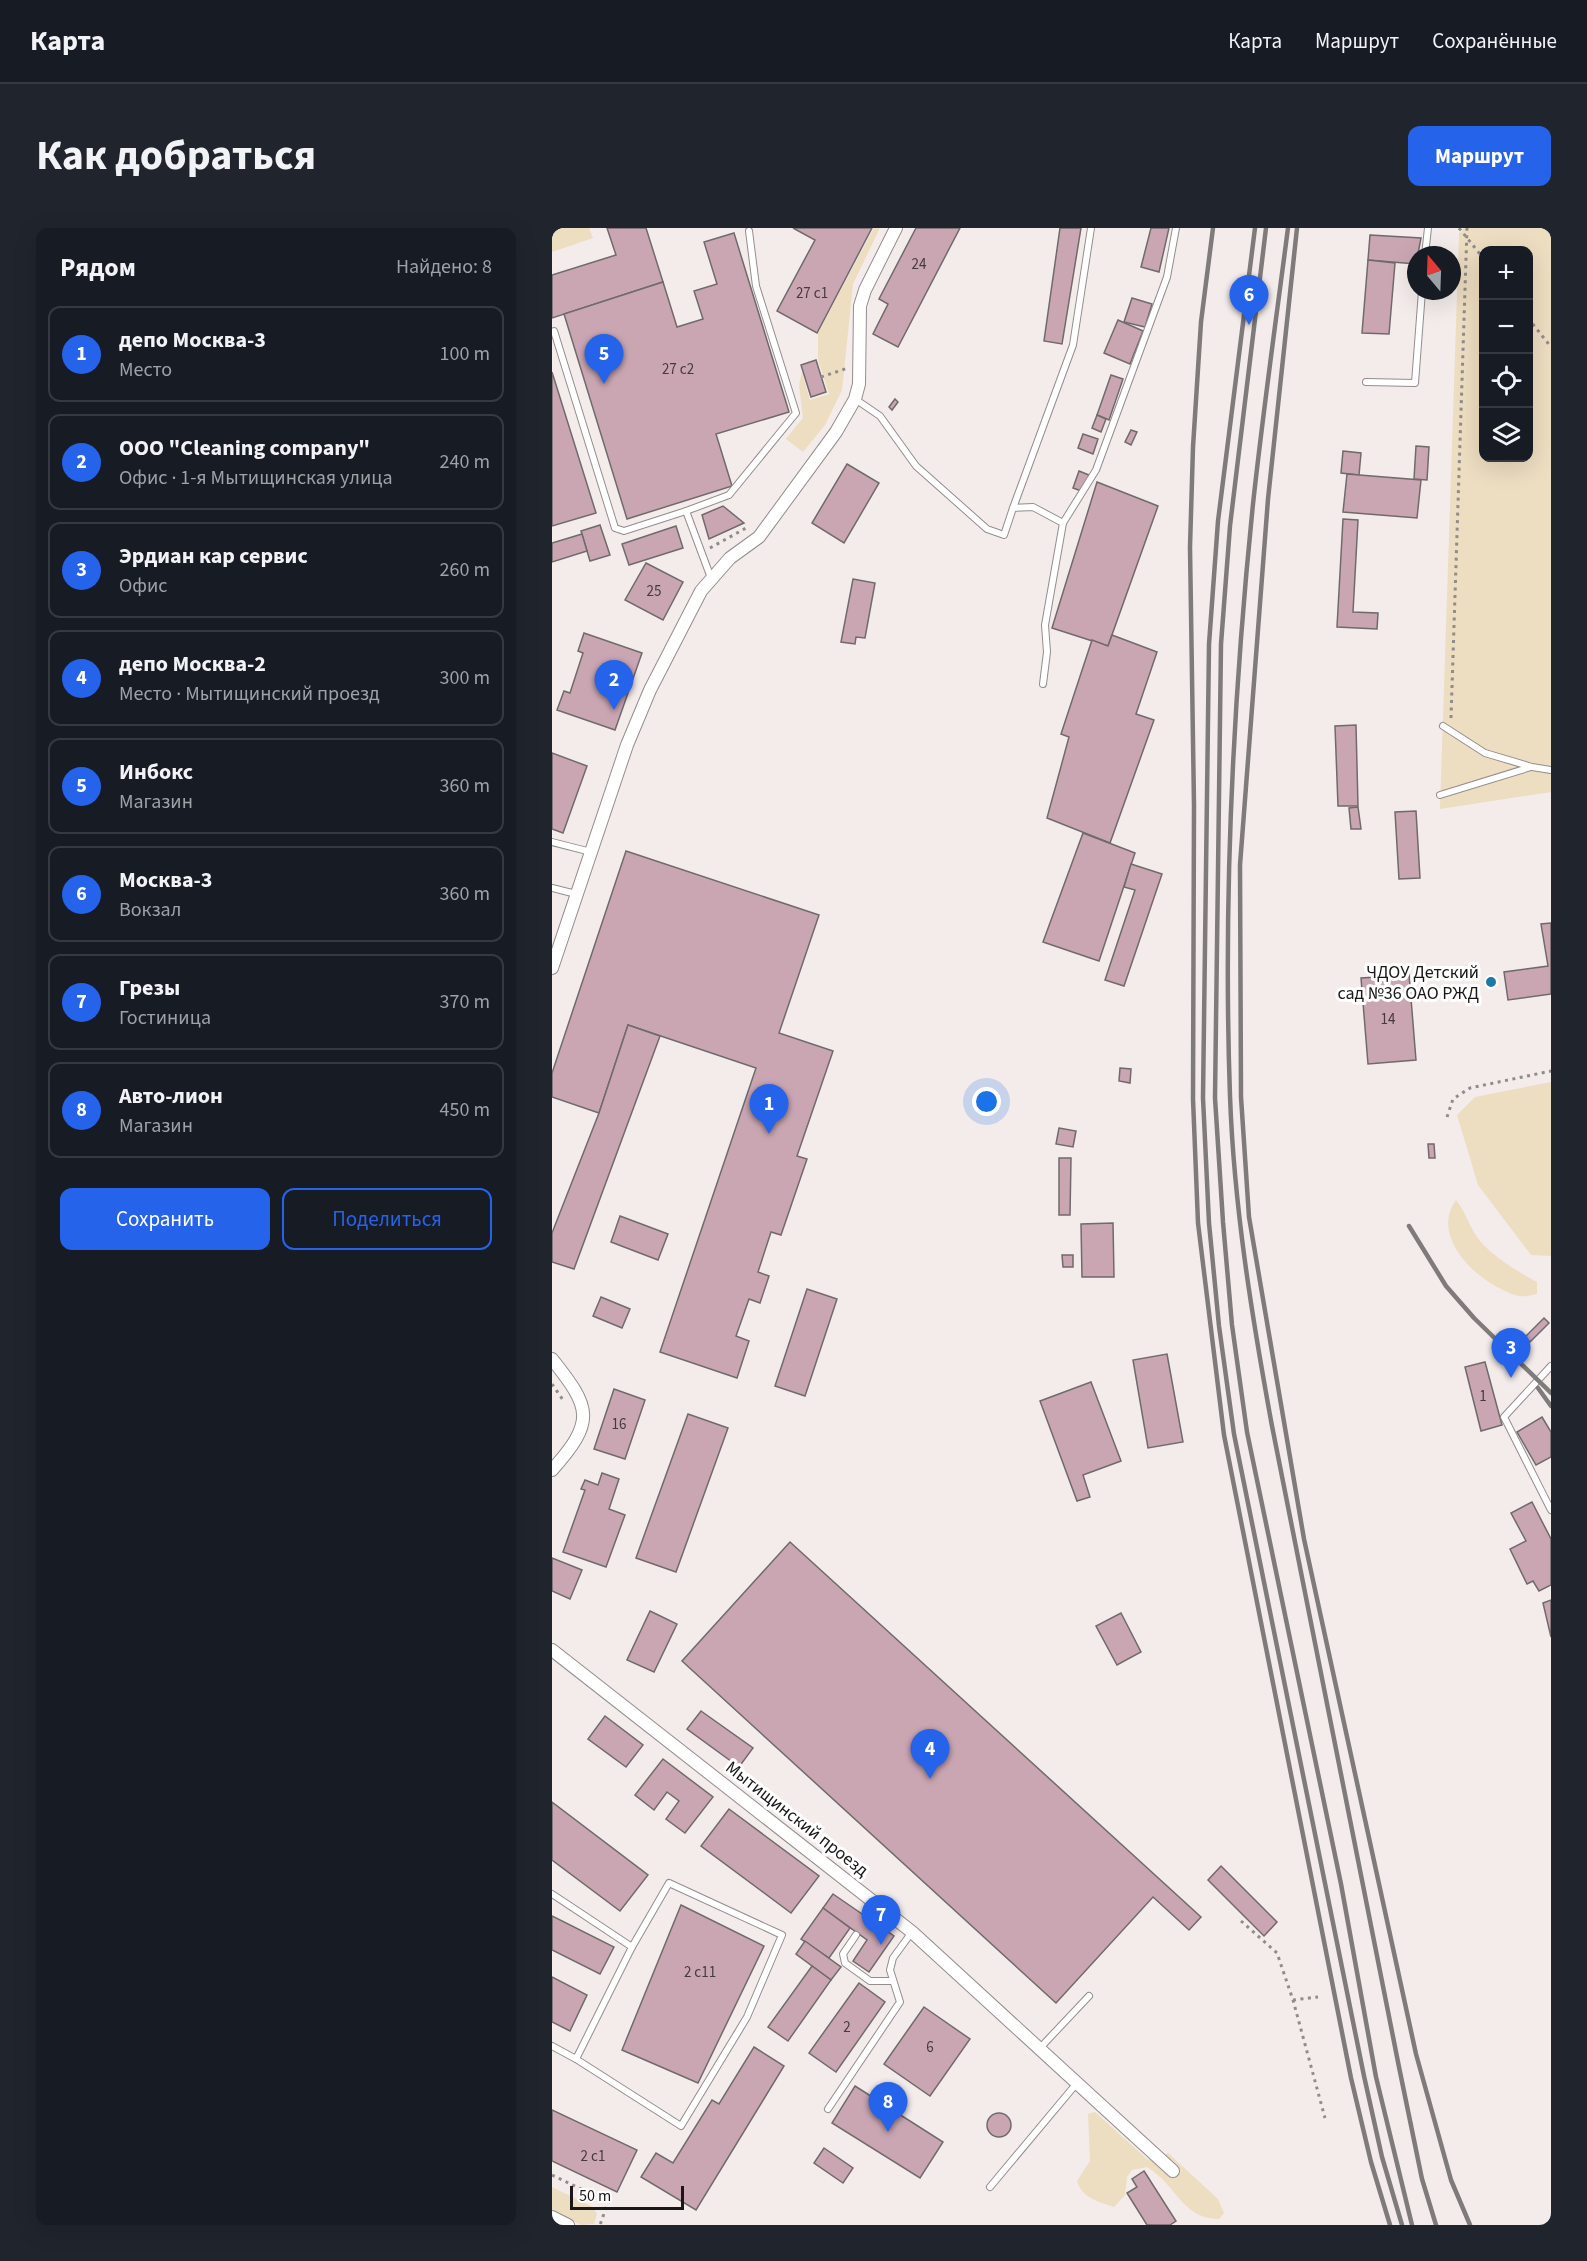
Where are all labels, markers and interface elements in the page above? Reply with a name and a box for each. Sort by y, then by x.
text: Карта [30,21,105,61]
text: Карта [1228,26,1282,56]
text: Маршрут [1315,26,1399,56]
text: Сохранённые [1432,26,1557,56]
text: Как добраться [36,126,316,186]
button: Маршрут [1408,126,1551,186]
north arrow [1407,246,1461,300]
map controls [1479,246,1533,462]
button: + [1479,246,1533,300]
text: Рядом [60,249,136,286]
text: Найдено: 8 [396,253,492,281]
house number: 24 [912,254,927,275]
pin: 6 [1230,276,1268,325]
house number: 27 с1 [796,283,828,304]
button: − [1479,300,1533,354]
text: депо Москва-3 [119,324,266,356]
pin: 5 [584,334,624,384]
text: 1 [76,340,87,368]
text: 100 m [440,340,490,368]
button: locate [1479,354,1533,408]
text: Место [119,356,172,384]
house number: 27 с2 [662,359,694,380]
button: layers [1479,408,1533,462]
text: ООО "Cleaning company" [119,432,370,464]
text: 2 [76,448,87,476]
text: 240 m [440,448,490,476]
text: Офис · 1-я Мытищинская улица [119,464,393,492]
text: Эрдиан кар сервис [119,540,308,572]
text: 3 [76,556,87,584]
text: 260 m [440,556,490,584]
text: Офис [119,572,167,600]
house number: 25 [647,581,661,602]
text: депо Москва-2 [119,648,266,680]
pin: 2 [594,660,634,710]
text: 4 [76,664,87,692]
text: 300 m [440,664,490,692]
text: Место · Мытищинский проезд [119,680,380,708]
text: Инбокс [119,756,193,788]
text: 5 [76,772,87,800]
text: 360 m [440,772,490,800]
text: Магазин [119,788,193,816]
text: Москва-3 [119,864,212,896]
text: 6 [76,880,87,908]
text: 360 m [440,880,490,908]
text: Вокзал [119,896,181,924]
place label: ЧДОУ Детский сад №36 ОАО РЖД [1337,960,1480,1006]
text: Грезы [119,972,180,1004]
marker: ЧДОУ Детский сад №36 ОАО РЖД [1484,975,1498,989]
text: 7 [76,988,87,1016]
text: 370 m [440,988,490,1016]
text: Гостиница [119,1004,211,1032]
house number: 14 [1381,1009,1396,1030]
text: Авто-лион [119,1080,223,1112]
pin: 1 [750,1084,788,1134]
your location [972,1087,1001,1116]
text: 8 [76,1096,87,1124]
text: 450 m [440,1096,490,1124]
text: Магазин [119,1112,193,1140]
button: Сохранить [60,1188,270,1250]
button: Поделиться [282,1188,492,1250]
pin: 3 [1492,1328,1530,1378]
house number: 1 [1479,1386,1487,1407]
house number: 16 [612,1414,626,1435]
pin: 4 [910,1730,950,1779]
street label: Мытищинский проезд [720,1755,874,1883]
pin: 7 [862,1896,900,1945]
house number: 2 с11 [684,1962,716,1983]
house number: 2 [843,2017,851,2038]
house number: 6 [926,2037,934,2058]
pin: 8 [868,2082,908,2132]
house number: 2 с1 [581,2146,605,2167]
scale bar [570,2183,684,2210]
text: 50 m [579,2185,611,2207]

